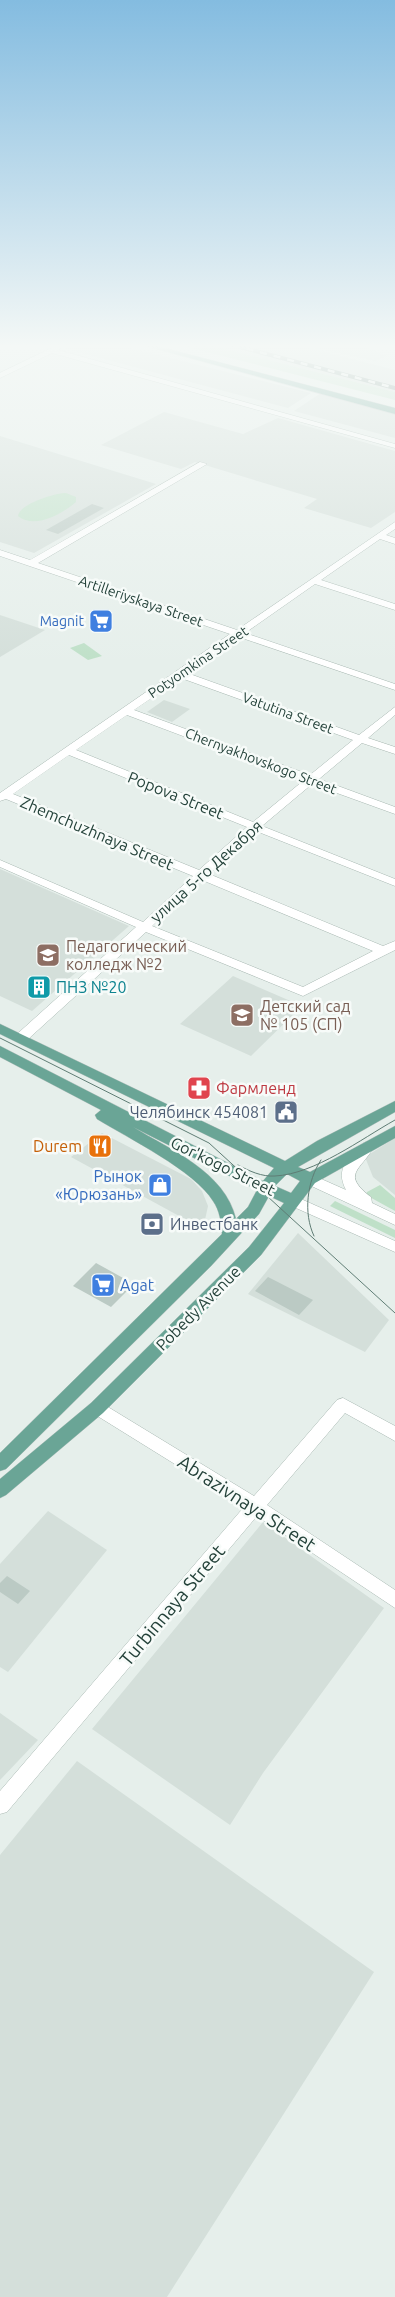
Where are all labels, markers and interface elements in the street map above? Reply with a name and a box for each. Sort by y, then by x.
street label: Artilleriyskaya Street [77,572,206,630]
supermarket icon: Magnit [88,608,114,634]
place label: Magnit [40,613,84,629]
street label: Potyomkina Street [145,622,251,701]
street label: Vatutina Street [240,689,336,737]
street label: Chernyakhovskogo Street [183,725,340,798]
street label: Popova Street [125,768,227,823]
street label: Zhemchuzhnaya Street [18,793,177,874]
street label: улица 5-го Декабря [146,816,266,926]
place label: Педагогический колледж №2 [66,937,187,973]
school or university icon: Педагогический колледж №2 [35,942,61,968]
building icon: ПНЗ №20 [26,974,52,1000]
place label: ПНЗ №20 [56,978,126,996]
place label: Детский сад № 105 (СП) [260,997,350,1034]
school or university icon: Детский сад № 105 (СП) [229,1002,255,1028]
pharmacy icon: Фармленд [186,1075,212,1101]
place label: Фармленд [216,1079,296,1097]
public building icon: Челябинск 454081 [273,1099,299,1125]
place label: Челябинск 454081 [130,1103,268,1121]
restaurant icon: Durem [87,1133,113,1159]
street label: Gor'kogo Street [168,1133,279,1199]
place label: Durem [33,1137,82,1155]
place label: Рынок «Юрюзань» [55,1167,142,1203]
shop icon: Рынок «Юрюзань» [147,1172,173,1198]
bank icon: Инвестбанк [139,1211,165,1237]
place label: Инвестбанк [170,1215,258,1233]
street label: Pobedy Avenue [152,1262,244,1354]
supermarket icon: Agat [90,1272,116,1298]
place label: Agat [120,1276,155,1294]
street label: Abrazivnaya Street [174,1450,320,1556]
street label: Turbinnaya Street [115,1539,229,1670]

